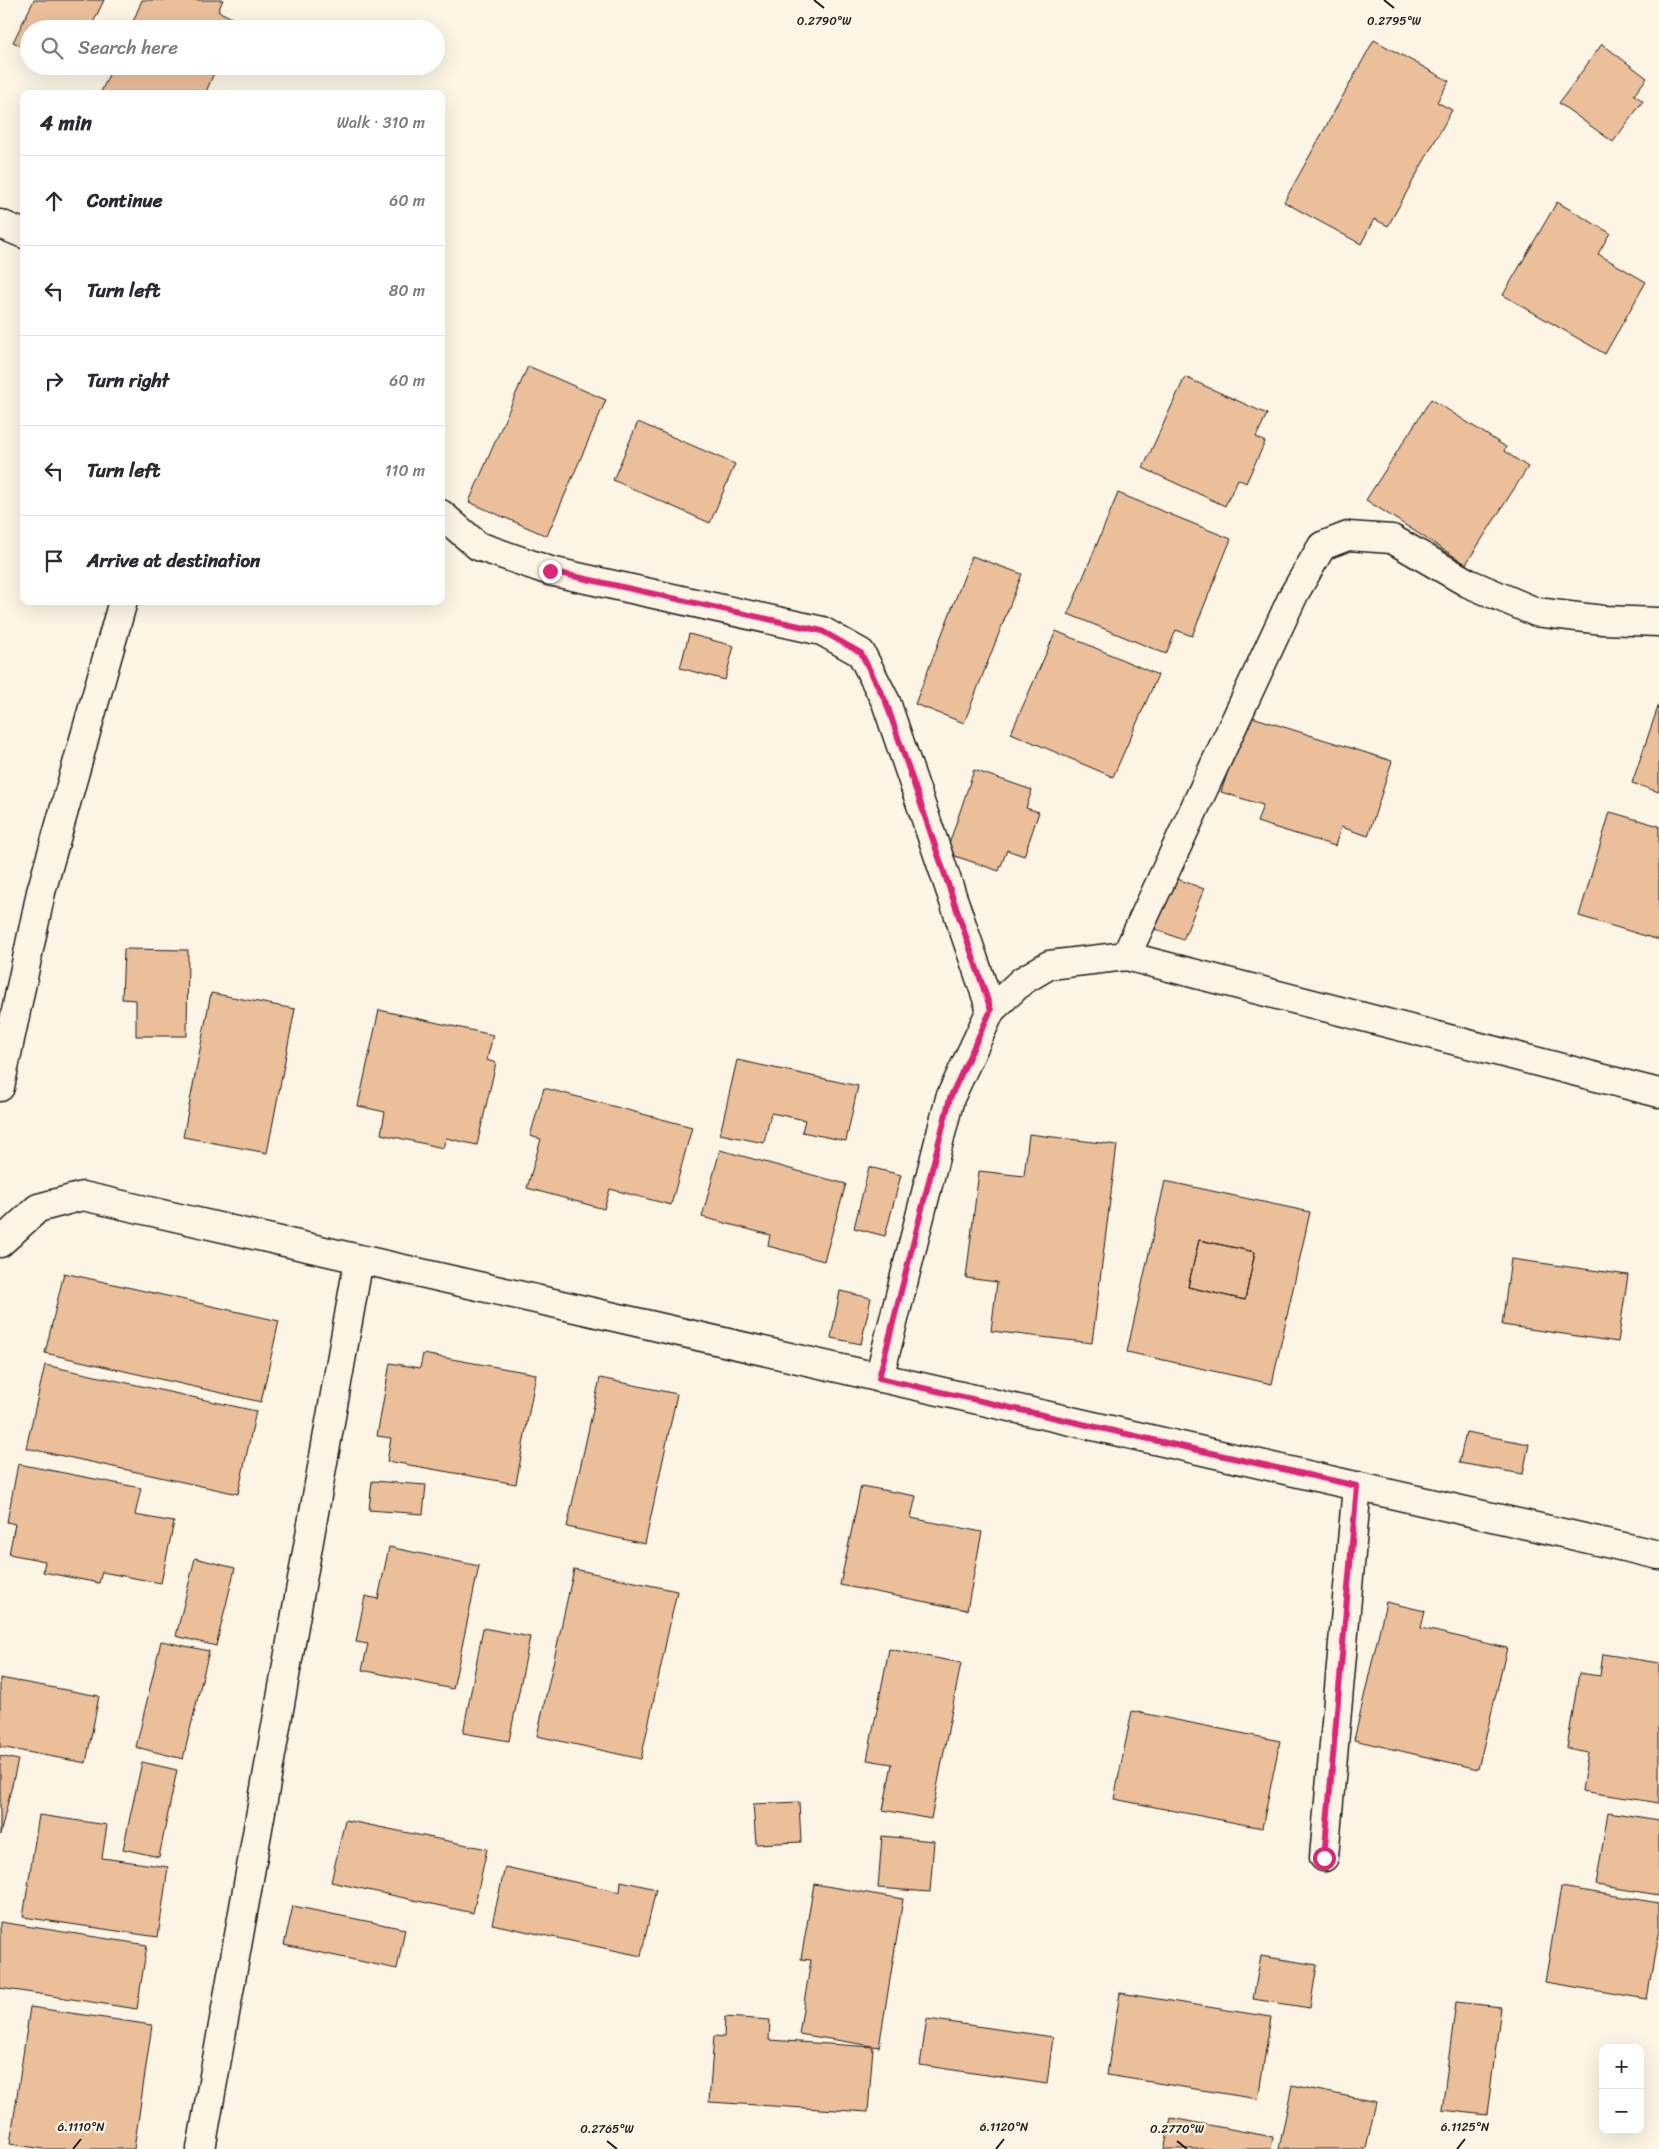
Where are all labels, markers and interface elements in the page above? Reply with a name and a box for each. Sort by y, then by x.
text: 0.2790°W [797,10,852,32]
text: 0.2795°W [1367,10,1422,32]
search box [20,20,445,75]
text: Search here [78,31,178,64]
icon: search [38,34,66,62]
text: 4 min [40,104,92,142]
text: Walk · 310 m [337,108,425,137]
text: Continue [87,184,163,217]
text: 60 m [389,186,425,215]
icon: ahead [40,187,68,215]
text: Turn left [87,274,160,307]
text: 80 m [389,276,425,305]
icon: left [40,277,68,305]
text: Turn right [87,364,169,397]
text: 60 m [389,366,425,395]
icon: right [40,367,68,395]
text: Turn left [87,454,160,487]
text: 110 m [385,456,425,485]
icon: left [40,457,68,485]
text: Arrive at destination [87,544,260,577]
icon: arrive [40,547,68,575]
route end [539,560,562,583]
route start [1313,1847,1336,1870]
map controls [1599,2044,1644,2134]
button: + [1599,2044,1644,2089]
button: − [1599,2089,1644,2134]
text: 6.1110°N [58,2116,105,2138]
text: 6.1120°N [980,2116,1029,2138]
text: 6.1125°N [1441,2116,1490,2138]
text: 0.2765°W [580,2118,635,2140]
text: 0.2770°W [1150,2118,1205,2140]

